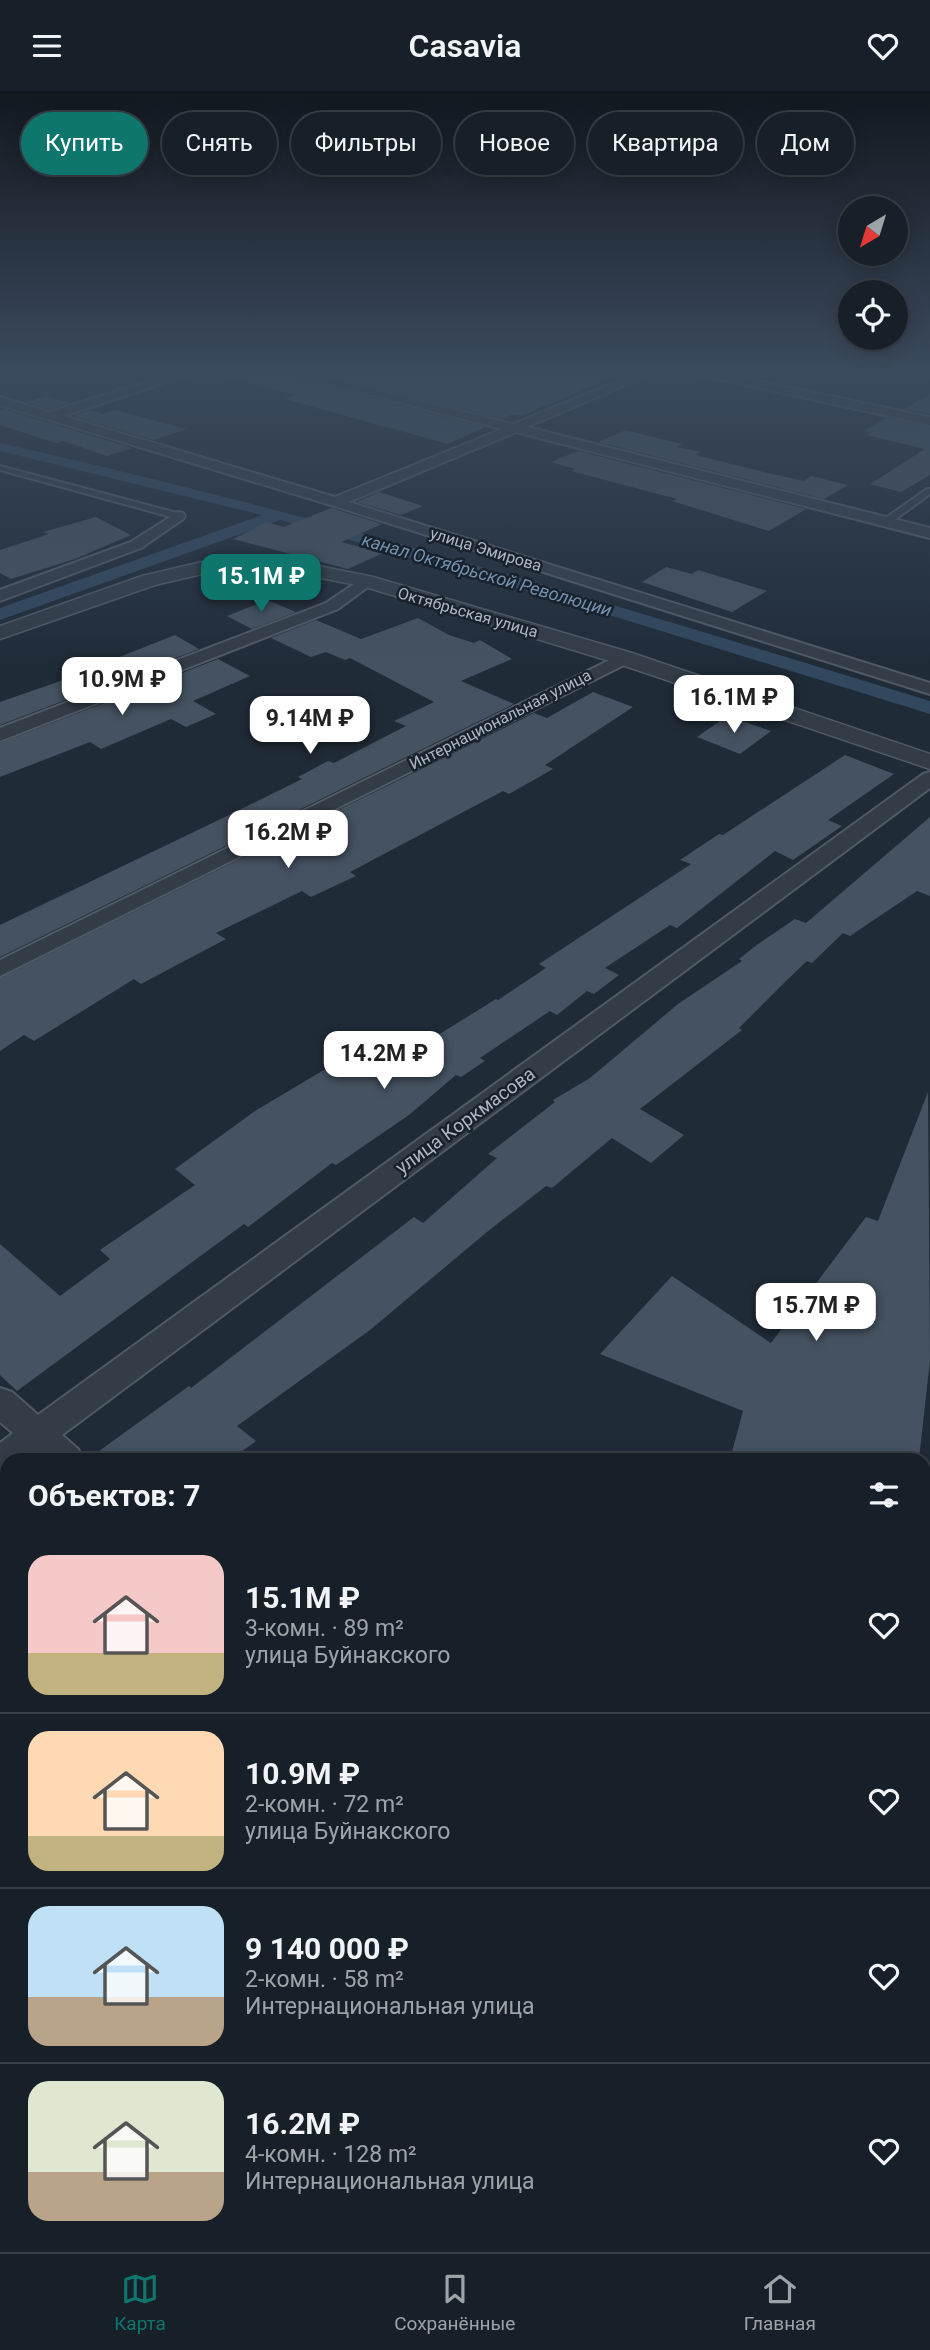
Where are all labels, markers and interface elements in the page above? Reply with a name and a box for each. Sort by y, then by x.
icon: menu [28,27,66,65]
text: Casavia [408,27,522,65]
icon: heart [864,27,902,65]
chip: Купить [21,112,148,175]
chip: Снять [162,112,277,175]
chip: Фильтры [291,112,441,175]
chip: Новое [455,112,574,175]
chip: Квартира [588,112,743,175]
chip: Дом [757,112,854,175]
north arrow [838,196,908,266]
map controls [838,196,908,350]
button: locate [838,280,908,350]
street label: улица Эмирова [428,523,544,575]
water label: канал Октябрьской Революции [360,529,614,620]
pin: 15.1M ₽ [196,554,326,614]
text: 15.1M ₽ [217,563,305,590]
street label: Октябрьская улица [396,583,540,642]
pin: 10.9M ₽ [57,657,187,717]
street label: Интернациональная улица [406,665,594,774]
text: 10.9M ₽ [78,666,166,693]
pin: 16.1M ₽ [669,675,799,735]
text: 16.1M ₽ [690,684,778,711]
pin: 9.14M ₽ [245,697,375,756]
text: 9.14M ₽ [266,705,354,732]
pin: 16.2M ₽ [223,811,353,870]
text: 16.2M ₽ [244,819,332,846]
pin: 14.2M ₽ [319,1031,449,1091]
text: 14.2M ₽ [340,1040,428,1067]
street label: улица Коркмасова [391,1062,540,1179]
pin: 15.7M ₽ [751,1283,881,1343]
text: 15.7M ₽ [772,1292,860,1319]
icon: filters [865,1476,903,1514]
text: Объектов: 7 [28,1478,200,1513]
text: 15.1M ₽ [245,1580,360,1615]
icon: home [84,1583,168,1667]
icon: heart [865,1606,903,1644]
text: 3-комн. · 89 m² [245,1615,404,1642]
text: улица Буйнакского [245,1642,450,1669]
text: 10.9M ₽ [245,1756,360,1791]
icon: home [84,1759,168,1843]
icon: heart [865,1782,903,1820]
text: 2-комн. · 72 m² [245,1791,404,1818]
text: улица Буйнакского [245,1818,450,1845]
text: 9 140 000 ₽ [245,1931,409,1966]
icon: home [84,1934,168,2018]
icon: heart [865,1957,903,1995]
text: 2-комн. · 58 m² [245,1966,404,1993]
text: Интернациональная улица [245,1993,535,2020]
text: 16.2M ₽ [245,2106,360,2141]
icon: home [84,2109,168,2193]
icon: heart [865,2132,903,2170]
text: 4-комн. · 128 m² [245,2141,417,2168]
text: Интернациональная улица [245,2168,535,2195]
tab: Карта [114,2270,166,2335]
tab: Сохранённые [394,2270,515,2335]
tab: Главная [744,2270,816,2335]

